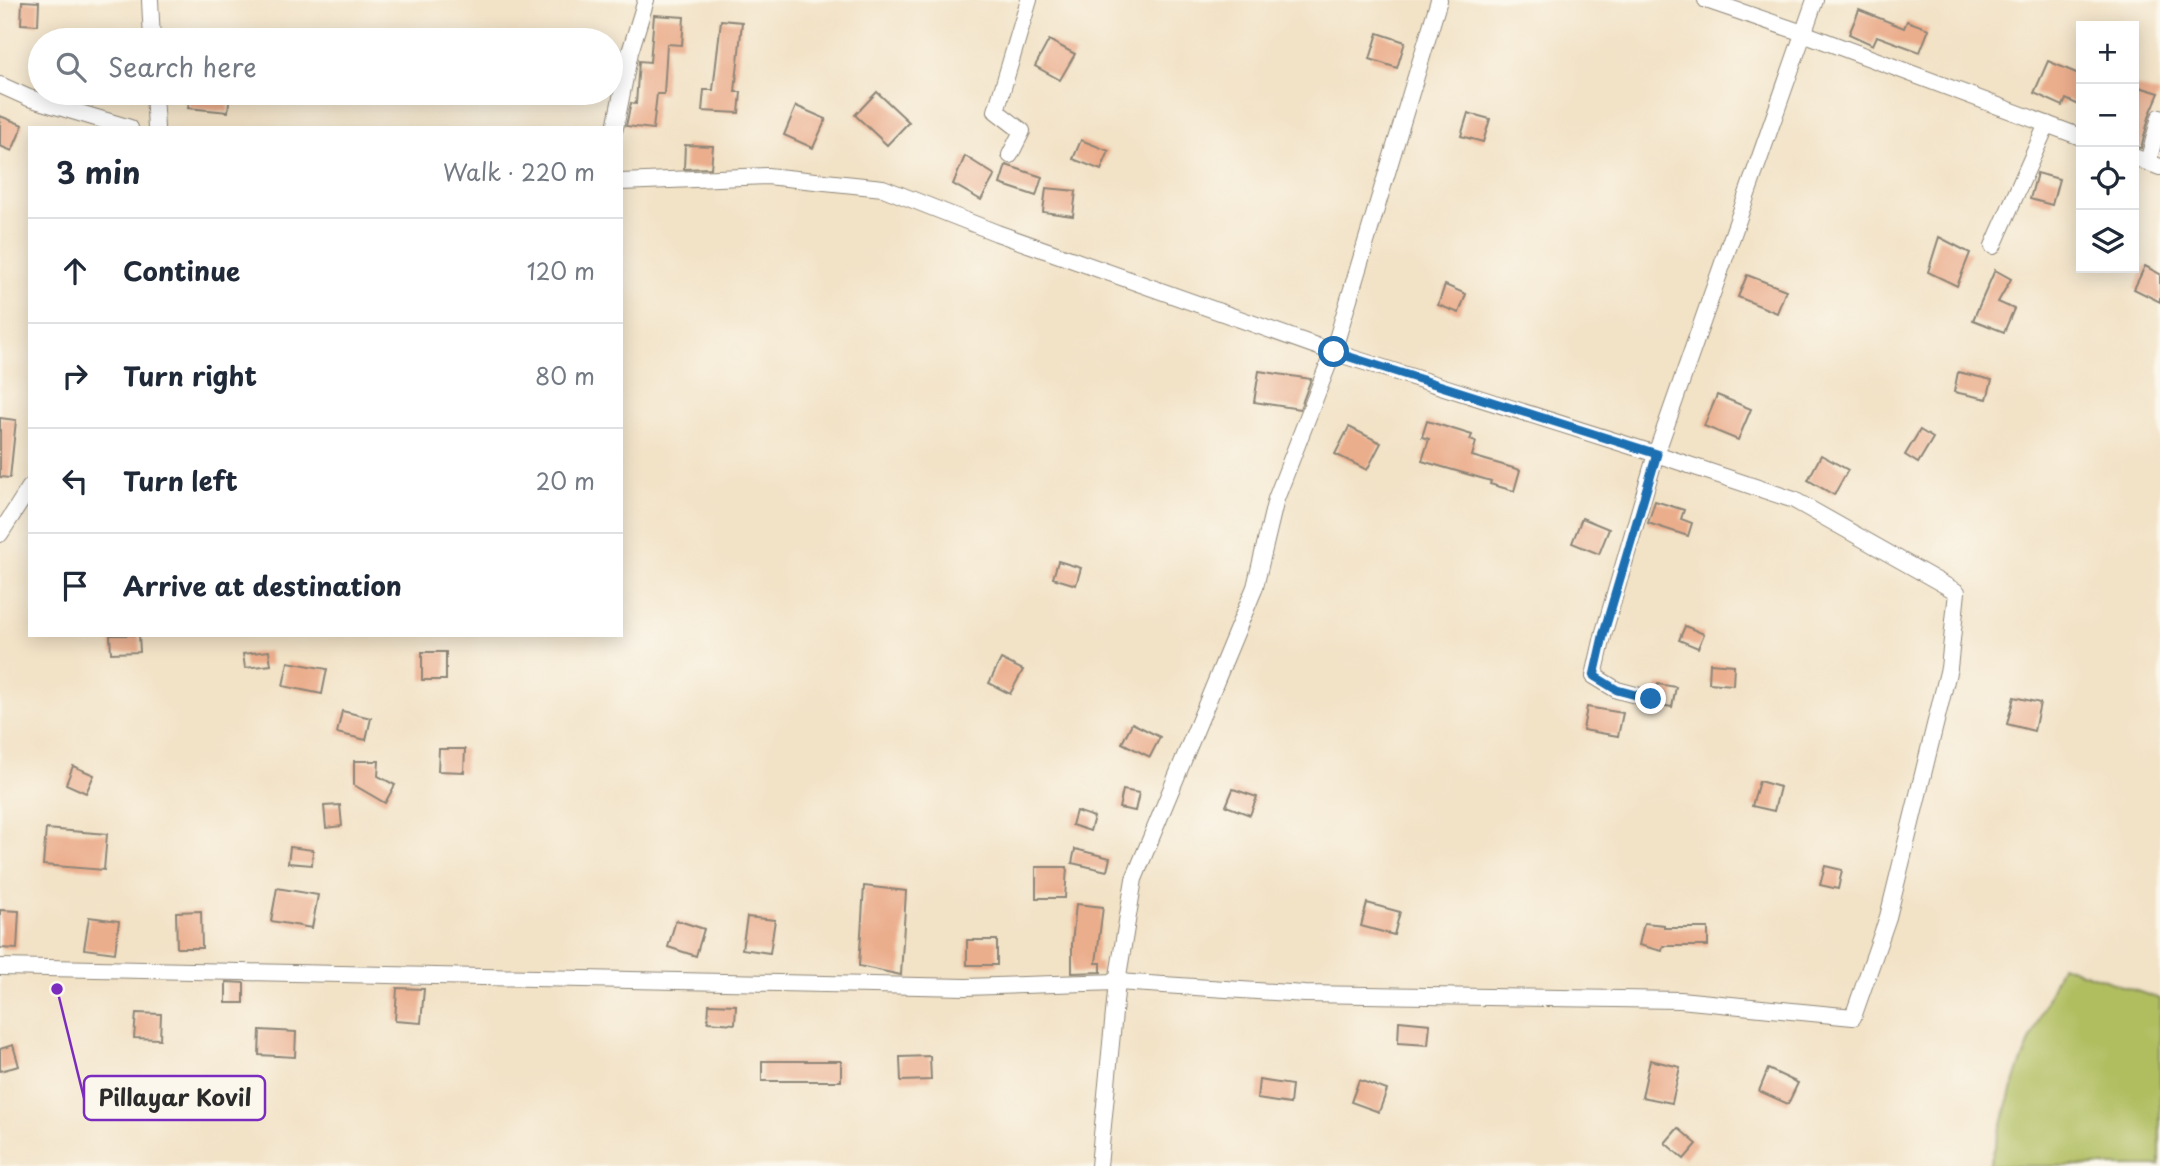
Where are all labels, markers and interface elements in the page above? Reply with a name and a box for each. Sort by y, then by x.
map controls [2076,21,2139,273]
button: + [2076,21,2139,84]
search box [28,28,623,105]
text: Search here [108,47,257,86]
icon: search [52,48,90,86]
button: − [2076,84,2139,147]
button: locate [2076,147,2139,210]
text: 3 min [56,149,141,194]
text: Walk · 220 m [443,154,595,189]
button: layers [2076,210,2139,273]
text: Continue [123,251,240,290]
icon: ahead [56,252,94,290]
text: 120 m [527,253,595,288]
route start [1318,336,1349,367]
text: Turn right [123,356,257,395]
icon: right [56,357,94,395]
text: 80 m [535,358,595,393]
text: Turn left [123,461,238,500]
icon: left [56,462,94,500]
text: 20 m [536,463,595,498]
text: Arrive at destination [123,566,402,605]
icon: arrive [56,567,94,605]
route end [1635,683,1666,714]
callout: Pillayar Kovil [84,1076,265,1120]
text: Pillayar Kovil [98,1079,252,1114]

